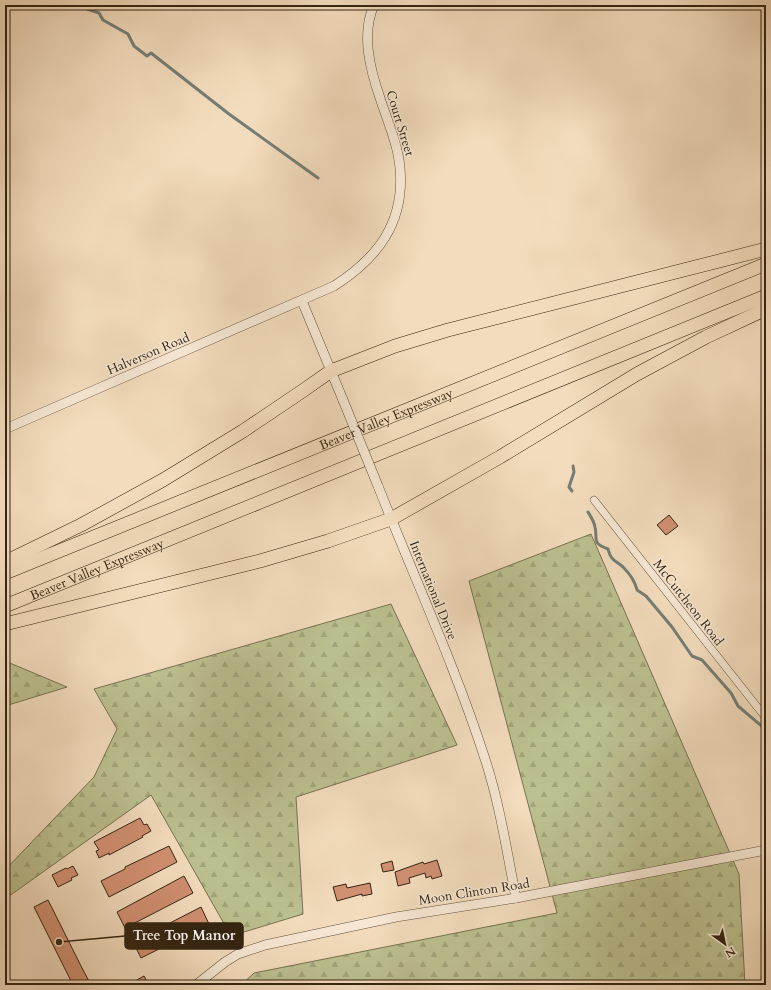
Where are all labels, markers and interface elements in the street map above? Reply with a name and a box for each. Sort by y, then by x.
street label: Court Street [382,88,419,158]
street label: Halverson Road [104,328,192,379]
street label: Beaver Valley Expressway [317,384,456,455]
street label: Beaver Valley Expressway [27,534,167,605]
street label: International Drive [405,538,461,643]
street label: McCutcheon Road [649,556,728,650]
street label: Moon Clinton Road [417,874,531,910]
callout: Tree Top Manor [125,923,243,949]
north arrow [705,924,745,964]
text: Tree Top Manor [133,926,236,945]
text: N [722,943,738,961]

